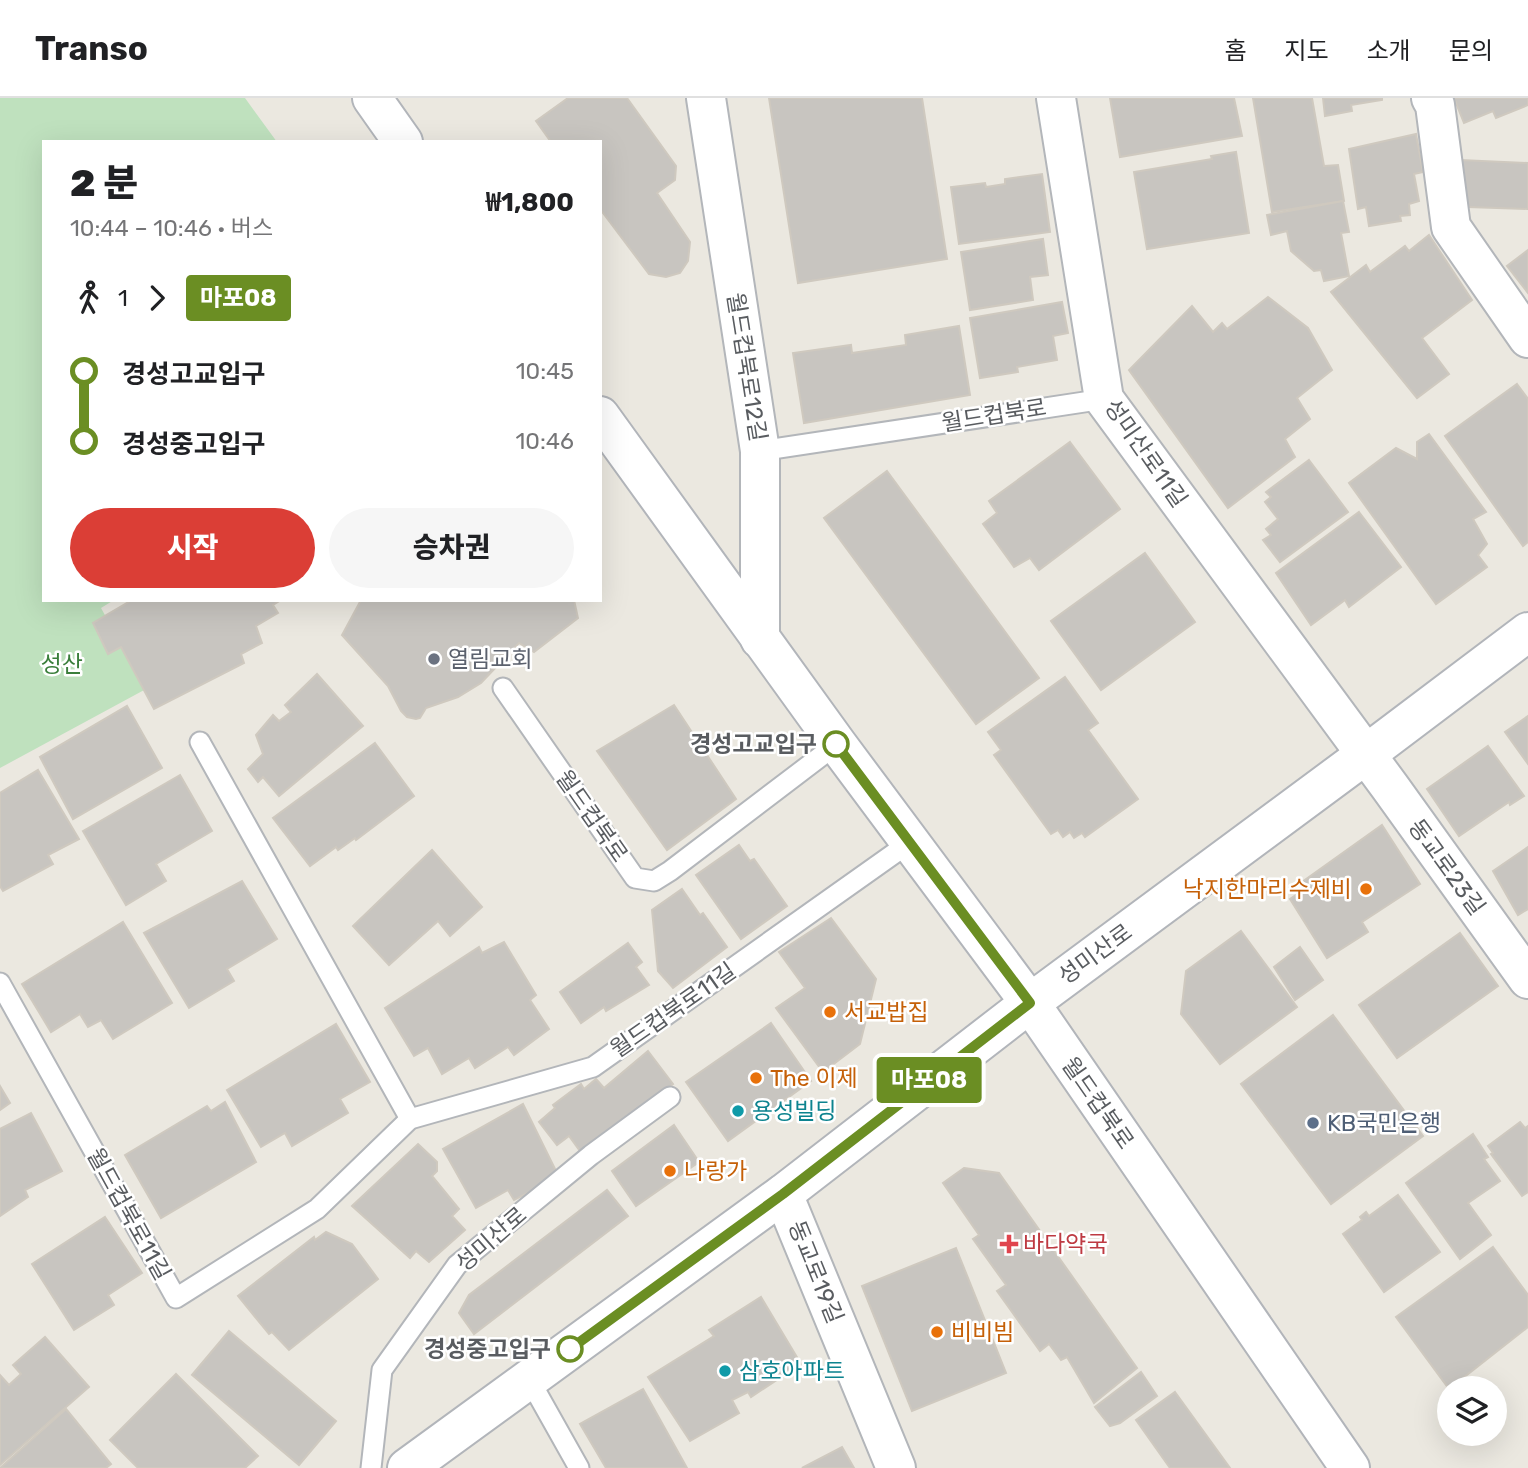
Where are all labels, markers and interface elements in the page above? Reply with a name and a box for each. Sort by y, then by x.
text: Transo [35,29,148,68]
text: 홈 [1224,37,1246,65]
text: 지도 [1284,37,1329,65]
text: 소개 [1367,37,1411,65]
text: 문의 [1449,37,1493,65]
text: 2 분 [70,160,138,206]
text: ₩1,800 [486,187,574,218]
text: 10:44 – 10:46 · 버스 [70,214,273,242]
icon: walk [70,279,108,317]
icon: forward [138,279,176,317]
text: 1 [118,284,128,312]
text: 마포08 [200,284,277,312]
street label: 월드컵북로12길 [721,291,773,443]
text: 10:45 [516,357,574,385]
text: 경성고교입구 [122,359,266,390]
street label: 월드컵북로 [940,393,1048,437]
street label: 성미산로11길 [1099,394,1193,512]
text: 10:46 [516,427,574,455]
text: 경성중고입구 [122,429,266,460]
button: 시작 [70,508,315,588]
button: 승차권 [329,508,574,588]
place label: 열림교회 [448,645,533,673]
park label: 성산 [41,650,83,678]
marker: 열림교회 [426,651,442,667]
place label: 경성고교입구 [690,730,817,758]
marker: 경성고교입구 [823,731,849,757]
street label: 월드컵북로 [550,765,634,867]
street label: 동교로23길 [1403,813,1491,921]
place label: 낙지한마리수제비 [1183,875,1352,903]
marker: 낙지한마리수제비 [1358,881,1374,897]
street label: 성미산로 [1053,918,1137,990]
street label: 월드컵북로11길 [605,956,741,1064]
place label: 서교밥집 [844,998,929,1026]
marker: 서교밥집 [822,1004,838,1020]
street label: 월드컵북로 [1056,1052,1140,1154]
line badge: 마포08 [880,1057,978,1103]
place label: The 이제 [770,1064,858,1092]
text: 마포08 [891,1066,967,1094]
marker: The 이제 [748,1070,764,1086]
place label: 용성빌딩 [752,1097,837,1125]
marker: 용성빌딩 [730,1103,746,1119]
place label: KB국민은행 [1327,1109,1441,1137]
marker: KB국민은행 [1305,1115,1321,1131]
street label: 월드컵북로11길 [81,1143,177,1285]
place label: 나랑가 [684,1157,747,1185]
marker: 나랑가 [662,1163,678,1179]
street label: 성미산로 [450,1201,532,1277]
street label: 동교로19길 [783,1217,849,1327]
place label: 바다약국 [1023,1230,1108,1258]
marker: 바다약국 [1001,1236,1017,1252]
place label: 비비빔 [951,1318,1014,1346]
marker: 비비빔 [929,1324,945,1340]
place label: 경성중고입구 [424,1335,551,1363]
marker: 경성중고입구 [557,1336,583,1362]
place label: 삼호아파트 [739,1357,845,1385]
marker: 삼호아파트 [717,1363,733,1379]
map controls [1437,1376,1507,1446]
button: layers [1437,1376,1507,1446]

